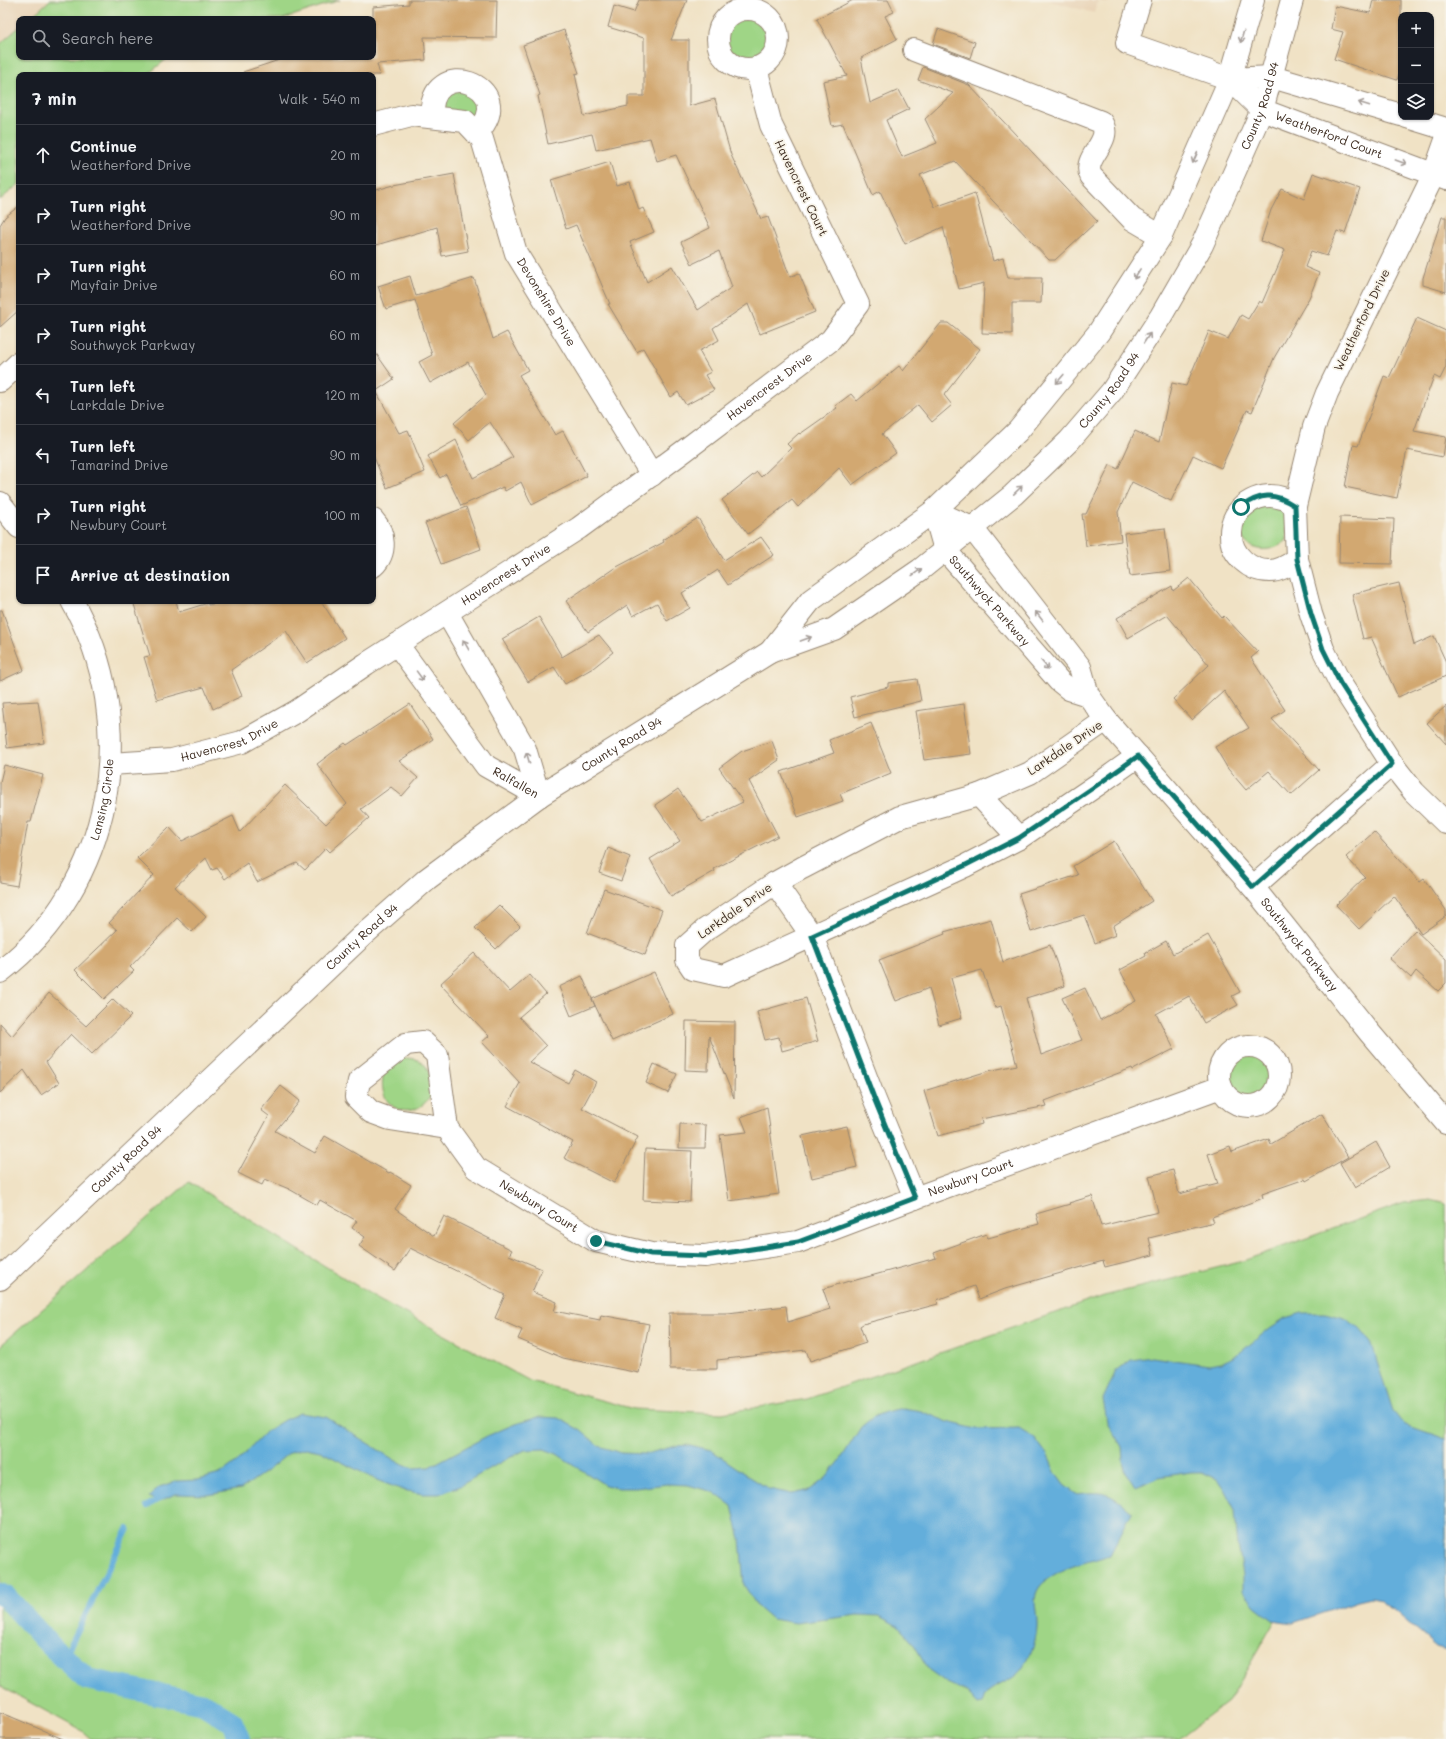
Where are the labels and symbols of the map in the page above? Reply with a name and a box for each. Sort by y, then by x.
one-way arrow [1238,31,1245,44]
street label: County Road 94 [1236,60,1282,152]
one-way arrow [1357,100,1370,107]
street label: Weatherford Court [1273,107,1385,162]
street label: Havencrest Court [772,137,832,238]
one-way arrow [1191,152,1198,164]
one-way arrow [1394,158,1406,166]
street label: Devonshire Drive [514,254,580,349]
street label: Weatherford Drive [1329,266,1393,373]
one-way arrow [1133,269,1141,280]
one-way arrow [1143,333,1151,344]
street label: Havencrest Drive [723,348,815,423]
street label: County Road 94 [1074,349,1142,431]
one-way arrow [1056,374,1065,385]
one-way arrow [1013,485,1023,495]
route start [1232,498,1250,516]
street label: Havencrest Drive [457,539,553,609]
street label: Southwyck Parkway [946,551,1034,649]
one-way arrow [911,568,922,576]
one-way arrow [1035,610,1043,621]
one-way arrow [800,634,812,642]
one-way arrow [461,639,469,651]
one-way arrow [1040,660,1050,670]
one-way arrow [416,670,424,681]
street label: County Road 94 [578,712,665,775]
street label: Havencrest Drive [178,714,281,765]
street label: Larkdale Drive [1024,716,1105,778]
one-way arrow [524,752,531,765]
street label: Lansing Circle [86,758,116,842]
street label: Ralfallen [490,762,542,801]
street label: Larkdale Drive [694,879,775,942]
street label: Southwyck Parkway [1258,894,1342,994]
street label: County Road 94 [322,899,401,973]
street label: County Road 94 [87,1121,165,1196]
street label: Newbury Court [926,1154,1015,1200]
street label: Newbury Court [497,1175,582,1235]
route end [587,1232,605,1250]

